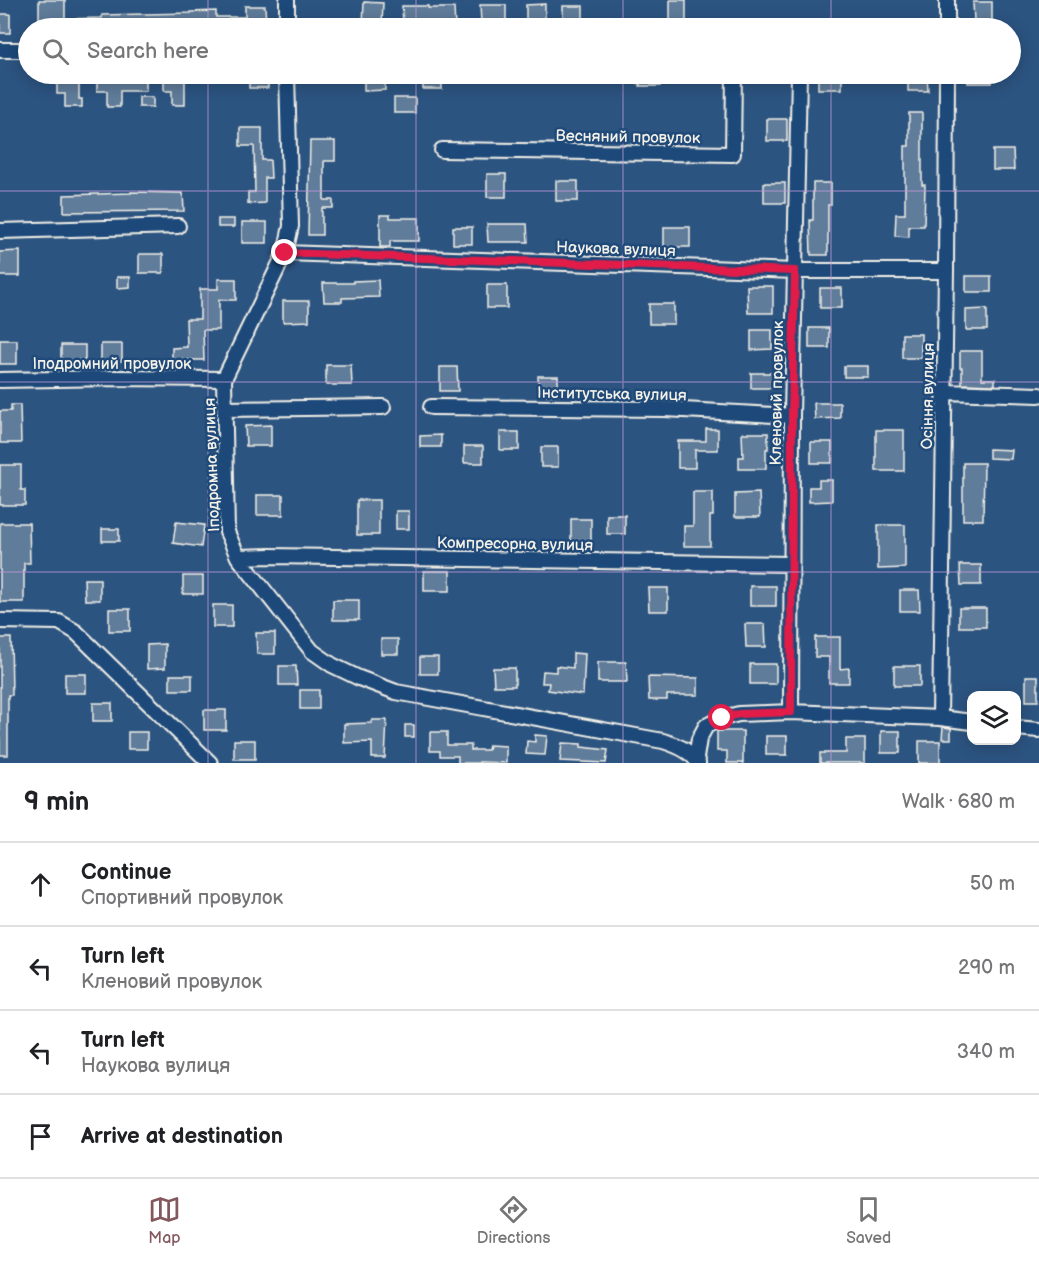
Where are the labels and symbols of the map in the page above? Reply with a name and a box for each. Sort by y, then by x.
street label: Весняний провулок [555,127,701,148]
street label: Наукова вулиця [556,238,676,261]
route end [271,239,297,265]
street label: Кленовий провулок [767,320,788,466]
street label: Осіння вулиця [918,342,939,450]
street label: Іподромний провулок [32,355,192,374]
street label: Інститутська вулиця [537,384,687,405]
street label: Іподромна вулиця [201,397,224,532]
street label: Компресорна вулиця [437,534,594,555]
route start [708,704,734,730]

